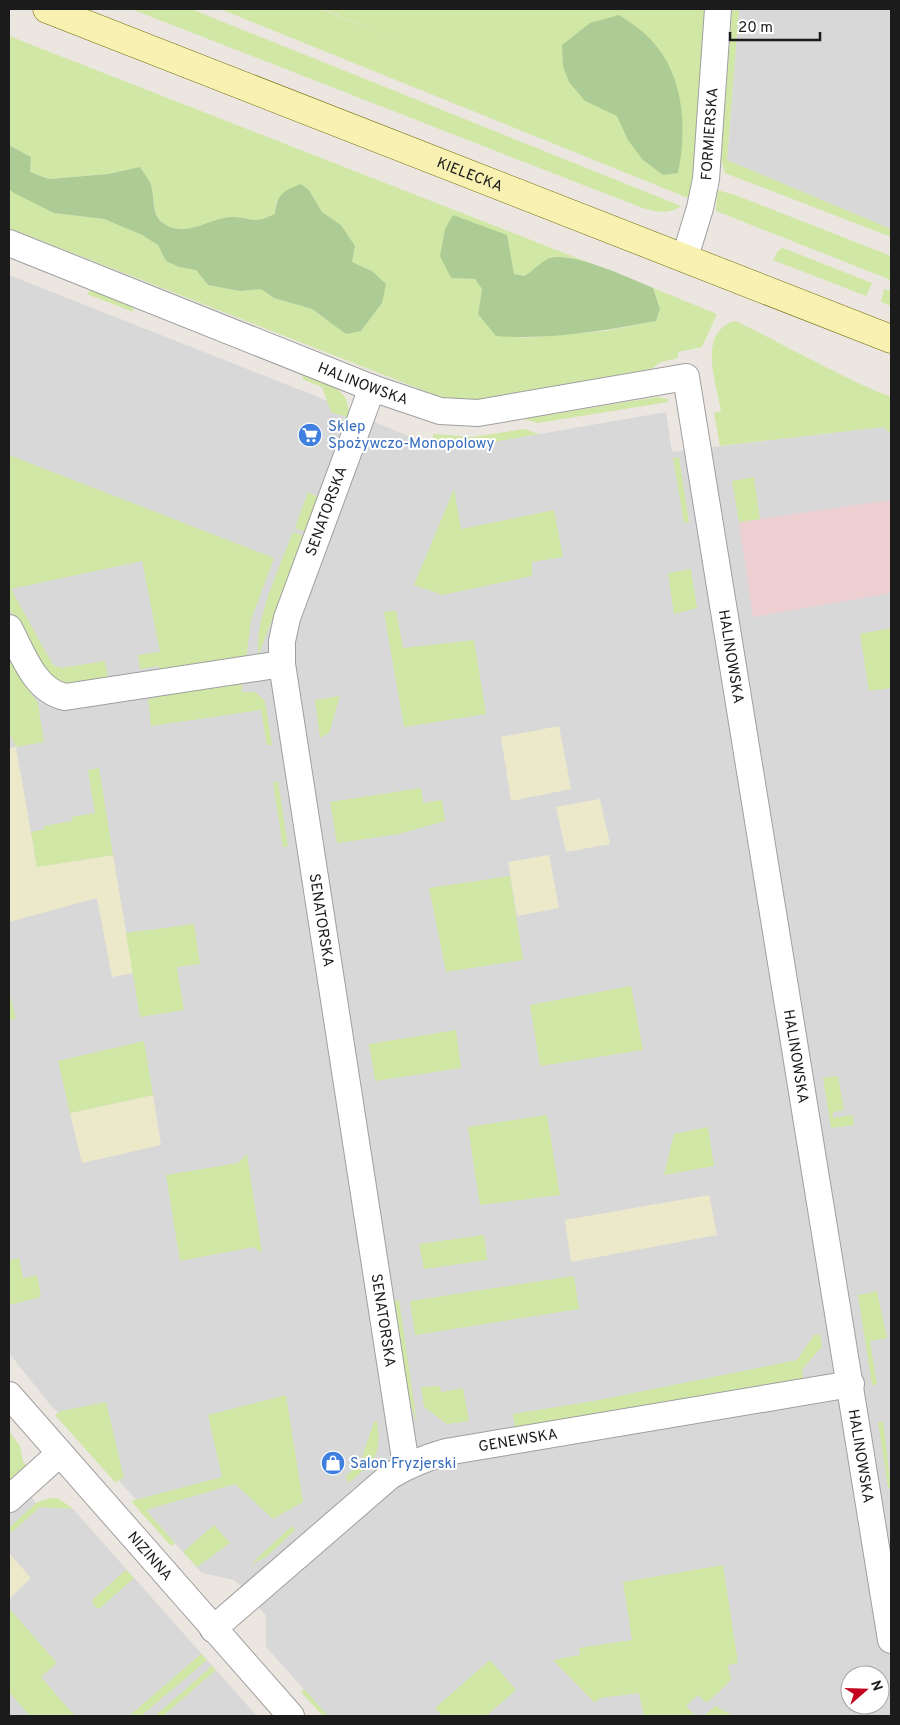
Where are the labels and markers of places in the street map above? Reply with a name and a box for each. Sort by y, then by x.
place label: Sklep Spożywczo-Monopolowy [328,418,494,454]
supermarket icon: Sklep Spożywczo-Monopolowy [297,422,323,448]
shop icon: Salon Fryzjerski [320,1450,346,1476]
place label: Salon Fryzjerski [350,1455,456,1474]

